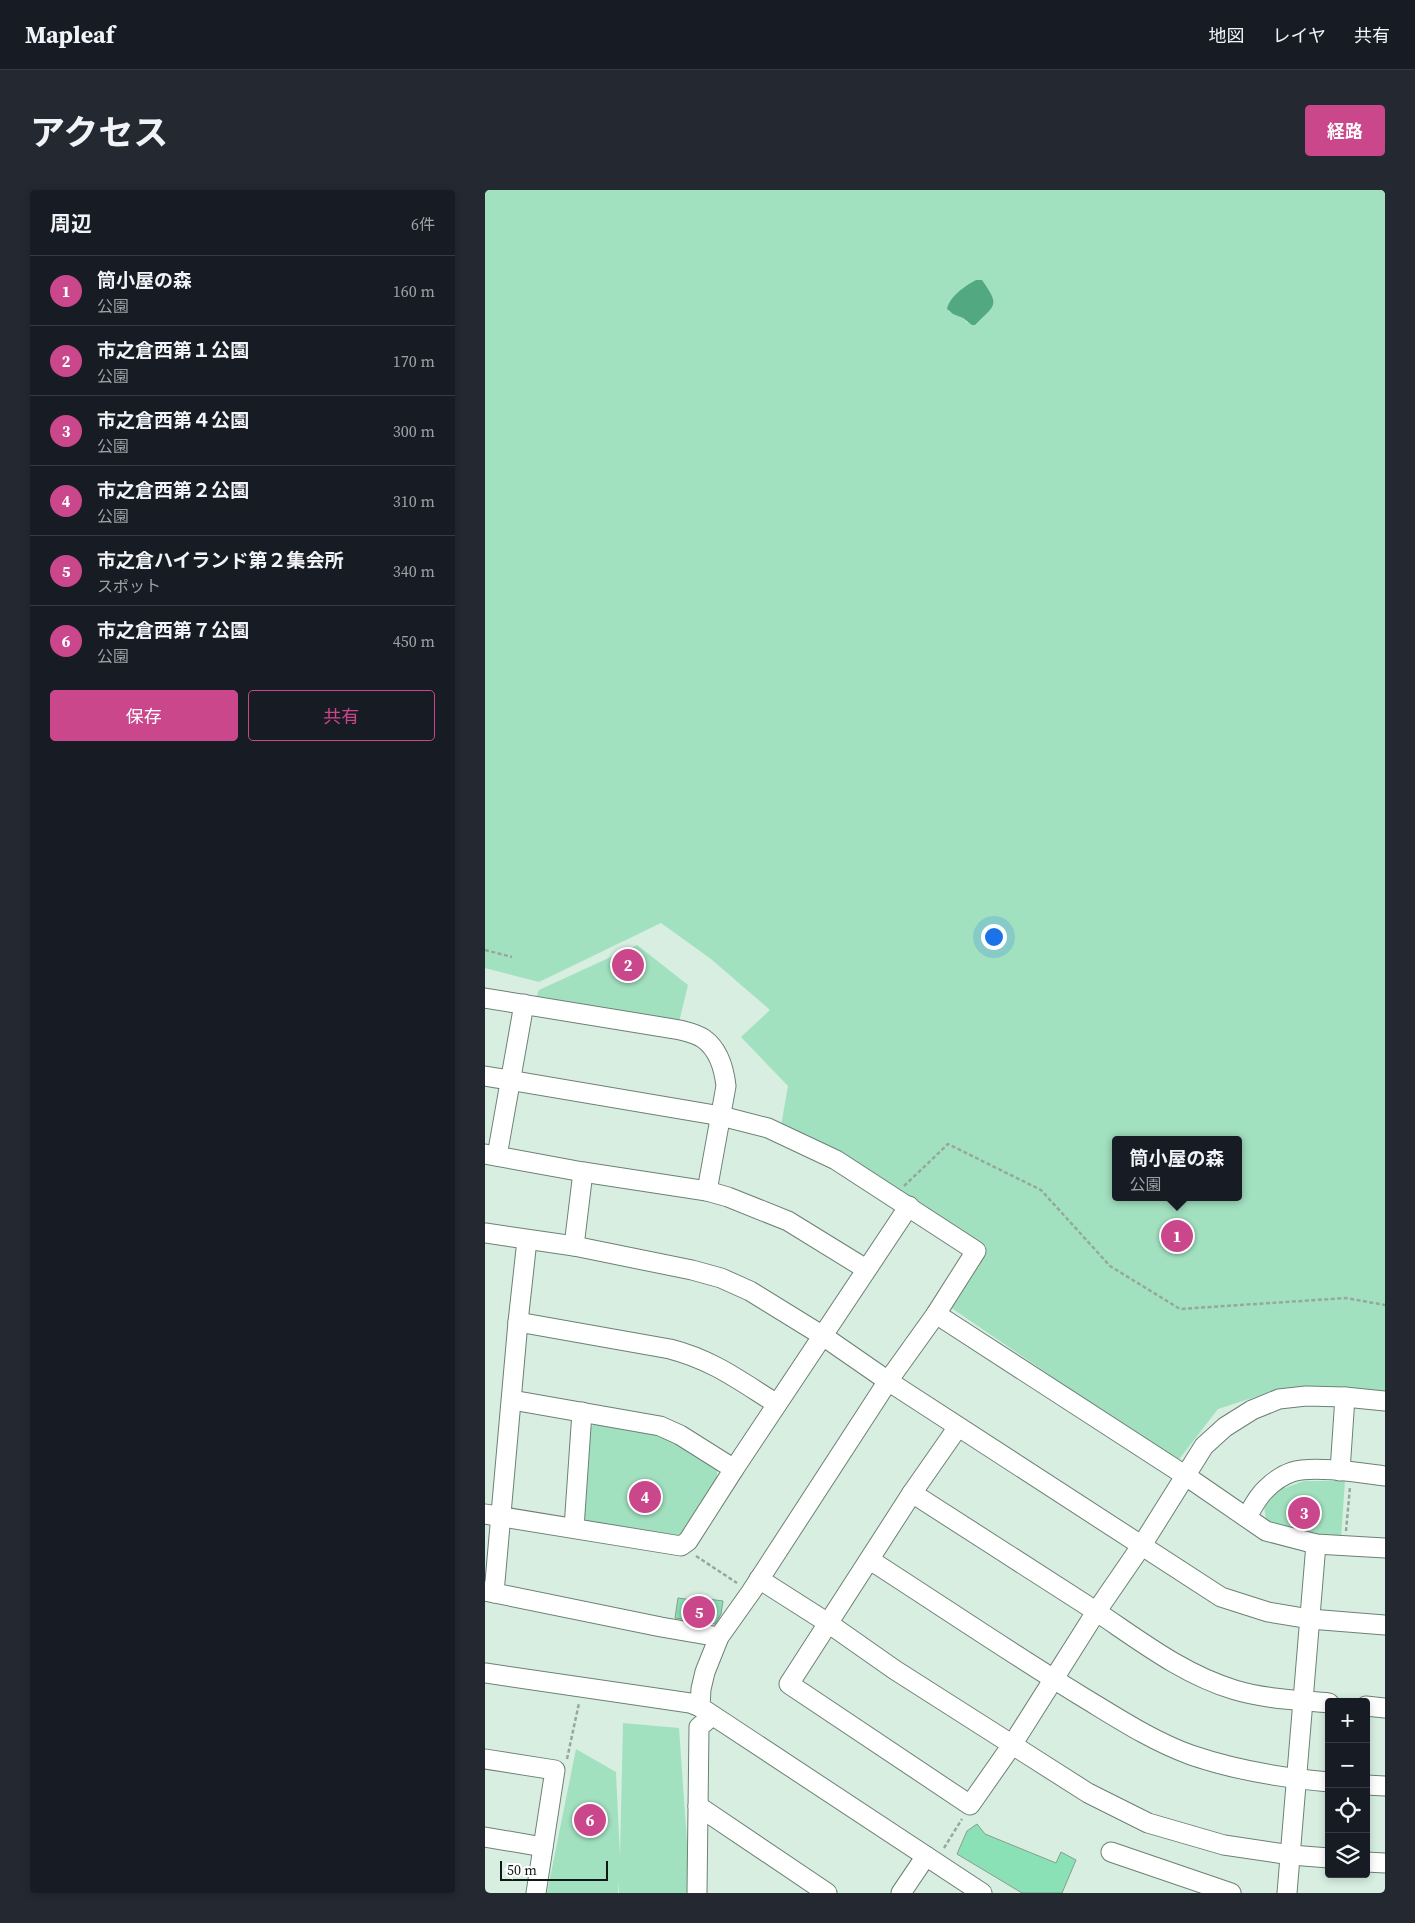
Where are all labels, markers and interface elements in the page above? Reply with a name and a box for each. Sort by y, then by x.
text: Mapleaf [25,18,115,51]
text: 地図 [1209,23,1245,48]
text: レイヤ [1273,23,1326,48]
text: 共有 [1354,23,1390,48]
button: 経路 [1305,105,1385,156]
text: アクセス [30,109,168,157]
text: 周辺 [50,209,92,238]
text: 6件 [411,213,435,235]
text: 筒小屋の森 [97,267,192,293]
text: 1 [62,280,70,302]
text: 160 m [393,280,435,302]
text: 公園 [97,295,129,317]
text: 市之倉西第１公園 [97,337,249,363]
text: 2 [62,350,70,372]
text: 170 m [393,350,435,372]
text: 公園 [97,365,129,387]
text: 市之倉西第４公園 [97,407,249,433]
text: 3 [62,420,70,442]
text: 300 m [393,420,435,442]
text: 公園 [97,435,129,457]
text: 市之倉西第２公園 [97,477,249,503]
text: 4 [62,490,70,512]
text: 310 m [393,490,435,512]
text: 公園 [97,505,129,527]
text: 市之倉ハイランド第２集会所 [97,547,344,573]
text: 5 [62,560,70,582]
text: 340 m [393,560,435,582]
text: スポット [97,575,161,597]
text: 市之倉西第７公園 [97,617,249,643]
text: 6 [62,630,70,652]
text: 450 m [393,630,435,652]
text: 公園 [97,645,129,667]
button: 保存 [50,690,238,741]
button: 共有 [248,690,435,741]
your location [981,924,1007,950]
pin: 2 [612,946,644,984]
popup [1112,1136,1242,1201]
text: 筒小屋の森 [1129,1145,1225,1171]
text: 公園 [1129,1173,1162,1195]
pin: 1 [1161,1217,1193,1255]
pin: 4 [629,1478,661,1516]
pin: 3 [1288,1494,1320,1532]
pin: 5 [683,1593,715,1631]
map controls [1325,1698,1370,1878]
button: + [1325,1698,1370,1743]
button: − [1325,1743,1370,1788]
button: locate [1325,1788,1370,1833]
pin: 6 [574,1801,606,1839]
button: layers [1325,1833,1370,1878]
scale bar [500,1858,607,1881]
text: 50 m [507,1860,537,1880]

